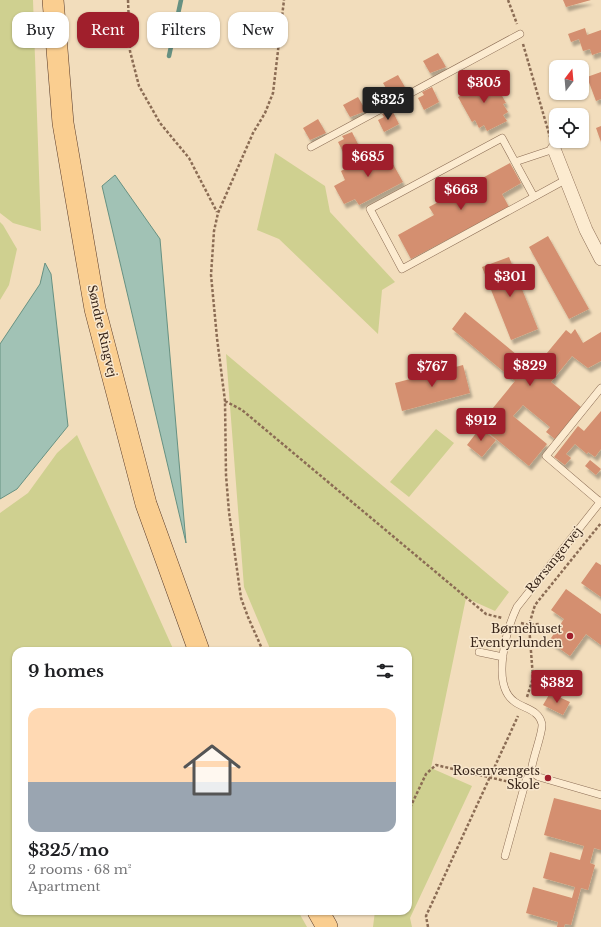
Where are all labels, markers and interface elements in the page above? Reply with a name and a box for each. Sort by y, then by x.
chip: Buy [12,12,69,48]
chip: Rent [77,12,139,48]
chip: Filters [147,12,220,48]
chip: New [228,12,288,48]
north arrow [549,60,589,100]
map controls [549,60,589,148]
pin: $305 [460,70,508,104]
text: $305 [467,74,501,91]
pin: $325 [364,87,412,121]
text: $325 [372,91,404,108]
button: locate [549,108,589,148]
pin: $685 [344,144,392,178]
text: $685 [351,148,385,165]
pin: $663 [437,177,485,211]
text: $663 [444,181,478,198]
pin: $301 [486,264,534,298]
text: $301 [494,268,526,285]
street label: Søndre Ringvej [85,283,120,379]
pin: $829 [506,353,554,387]
pin: $767 [408,354,456,388]
text: $829 [513,357,547,374]
text: $767 [417,358,447,375]
pin: $912 [457,408,505,442]
text: $912 [465,412,497,429]
street label: Rørsangervej [522,524,585,596]
place label: Børnehuset Eventyrlunden [470,621,562,650]
marker: Børnehuset Eventyrlunden [565,631,575,641]
icon: filters [374,660,396,682]
text: 9 homes [28,661,104,682]
pin: $382 [533,670,581,704]
text: $382 [540,674,574,691]
icon: home [176,734,248,806]
place label: Rosenvængets Skole [453,763,540,792]
marker: Rosenvængets Skole [543,773,553,783]
text: $325/mo [28,840,109,861]
text: 2 rooms · 68 m² [28,861,131,878]
text: Apartment [28,878,100,895]

